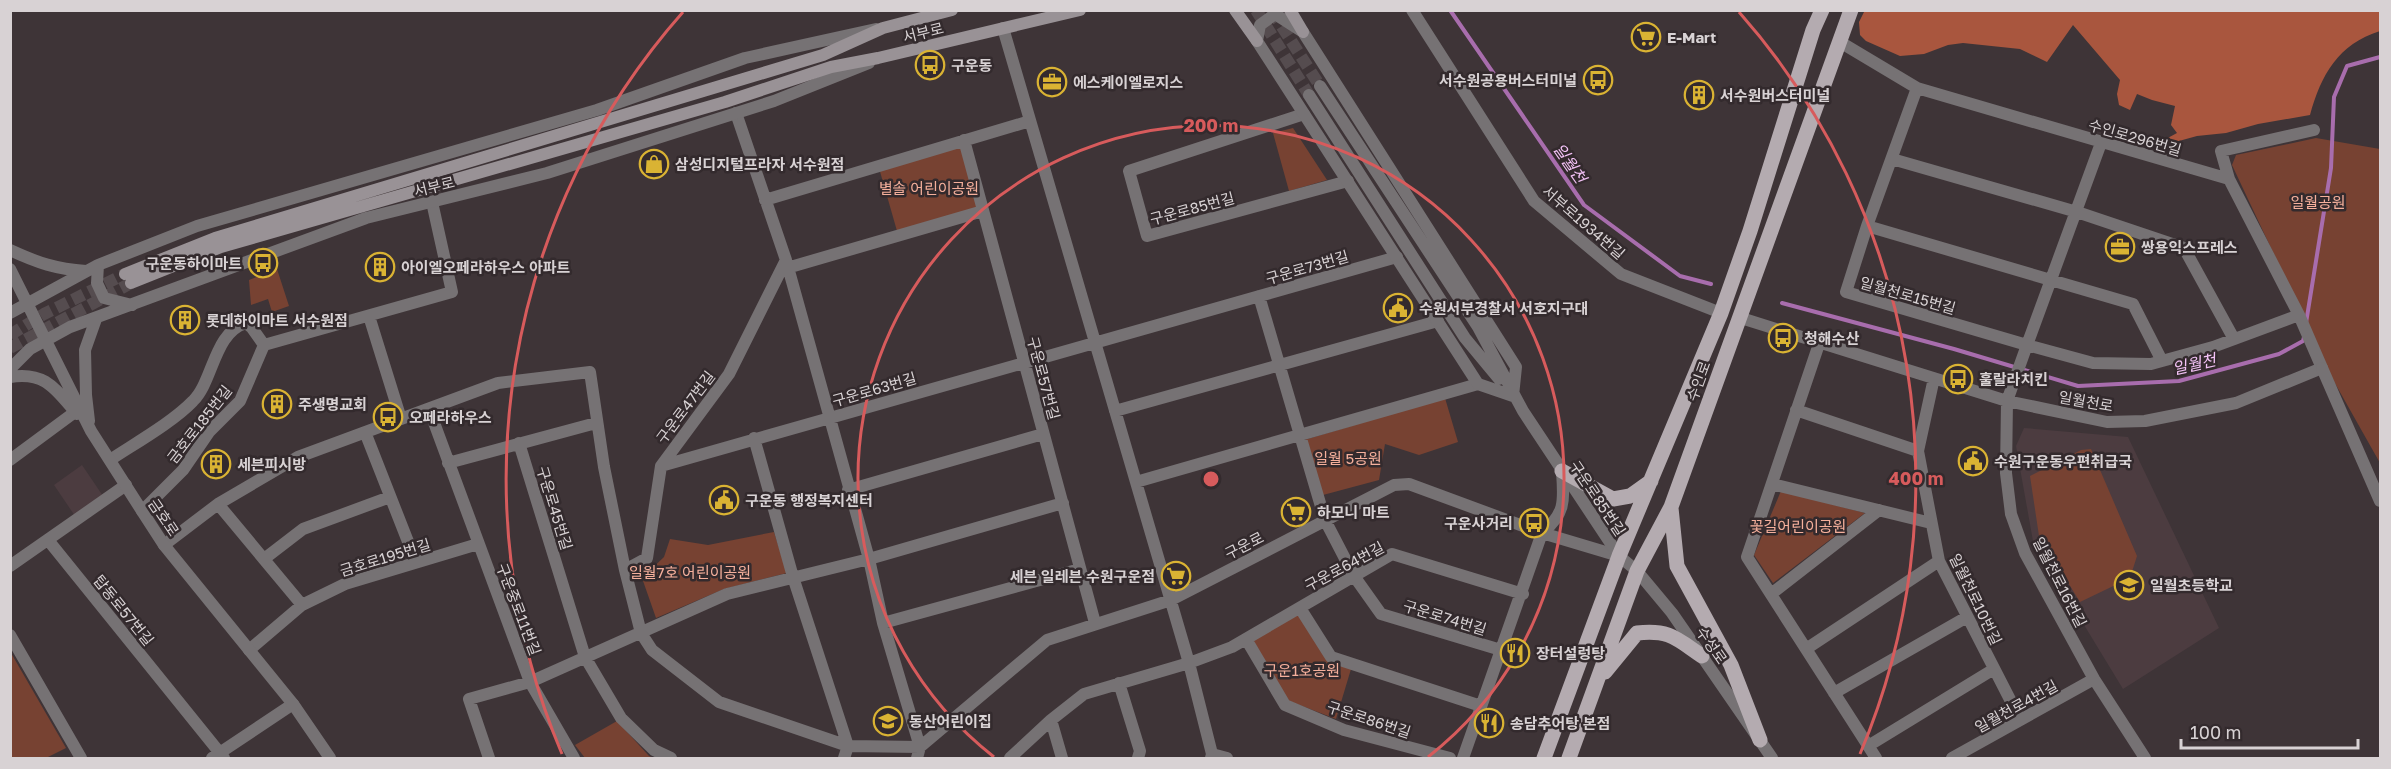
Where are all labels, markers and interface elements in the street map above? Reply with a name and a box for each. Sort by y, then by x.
street label: 서부로 [901,18,945,46]
supermarket icon: E-Mart [1630,21,1662,53]
place label: E-Mart [1667,28,1716,46]
bus stop icon: 구운동 [914,49,946,81]
place label: 구운동 [951,56,993,74]
bus stop icon: 서수원공용버스터미널 [1582,64,1614,96]
office icon: 에스케이엘로지스 [1036,66,1068,98]
place label: 서수원공용버스터미널 [1439,71,1577,89]
place label: 에스케이엘로지스 [1073,73,1184,91]
building icon: 서수원버스터미널 [1683,79,1715,111]
place label: 서수원버스터미널 [1720,86,1830,104]
text: 200 m [1184,114,1238,136]
street label: 수인로296번길 [2086,115,2184,159]
water label: 일월천 [1549,139,1592,189]
shop icon: 삼성디지털프라자 서수원점 [638,148,670,180]
place label: 삼성디지털프라자 서수원점 [675,155,844,173]
street label: 서부로 [412,172,456,200]
park label: 별솔 어린이공원 [879,179,979,197]
street label: 서부로1934번길 [1539,181,1629,263]
street label: 구운로85번길 [1148,188,1236,228]
park label: 일월공원 [2290,193,2346,211]
office icon: 쌍용익스프레스 [2104,231,2136,263]
place label: 쌍용익스프레스 [2141,238,2238,256]
bus stop icon: 구운동하이마트 [247,247,279,279]
street label: 구운로73번길 [1263,247,1351,287]
building icon: 아이엘오페라하우스 아파트 [364,251,396,283]
place label: 구운동하이마트 [145,254,242,272]
place label: 아이엘오페라하우스 아파트 [401,258,571,276]
street label: 일월천로15번길 [1858,273,1958,317]
public building icon: 수원서부경찰서 서호지구대 [1382,292,1414,324]
place label: 수원서부경찰서 서호지구대 [1419,299,1588,317]
building icon: 롯데하이마트 서수원점 [169,304,201,336]
place label: 롯데하이마트 서수원점 [206,311,348,329]
bus stop icon: 청해수산 [1767,322,1799,354]
place label: 청해수산 [1804,329,1859,347]
street label: 구운로57번길 [1024,334,1064,422]
water label: 일월천 [2170,349,2220,379]
street label: 수인로 [1682,358,1714,404]
bus stop icon: 훌랄라치킨 [1942,363,1974,395]
street label: 구운로47번길 [652,367,718,447]
street label: 구운로63번길 [830,368,918,410]
place label: 훌랄라치킨 [1979,370,2048,388]
street label: 금호로185번길 [163,381,235,467]
street label: 일월천로 [2057,387,2115,415]
building icon: 주생명교회 [261,388,293,420]
place label: 주생명교회 [298,395,367,413]
bus stop icon: 오페라하우스 [372,401,404,433]
place label: 오페라하우스 [409,408,492,426]
public building icon: 수원구운동우편취급국 [1957,445,1989,477]
building icon: 세븐피시방 [200,448,232,480]
park label: 일월 5공원 [1314,449,1382,467]
place label: 수원구운동우편취급국 [1994,452,2132,470]
place label: 세븐피시방 [237,455,306,473]
street label: 구운로85번길 [1566,457,1630,539]
street label: 구운로45번길 [534,464,576,552]
text: 400 m [1889,467,1943,489]
centre of rings [1201,469,1221,489]
public building icon: 구운동 행정복지센터 [708,484,740,516]
place label: 구운동 행정복지센터 [745,491,873,509]
street label: 금호로 [145,495,183,539]
supermarket icon: 하모니 마트 [1280,496,1312,528]
place label: 하모니 마트 [1317,503,1390,521]
bus stop icon: 구운사거리 [1518,507,1550,539]
place label: 구운사거리 [1444,514,1513,532]
park label: 꽃길어린이공원 [1750,517,1846,535]
street label: 구운로 [1221,528,1267,562]
street label: 일월천로16번길 [2029,534,2091,630]
street label: 금호로195번길 [337,535,433,579]
street label: 구운로64번길 [1301,538,1387,594]
street label: 일월천로10번길 [1946,550,2006,648]
street label: 구운중로11번길 [493,560,545,658]
supermarket icon: 세븐 일레븐 수원구운점 [1160,560,1192,592]
park label: 일월7호 어린이공원 [629,563,751,581]
place label: 세븐 일레븐 수원구운점 [1009,567,1155,585]
school or university icon: 일월초등학교 [2113,569,2145,601]
street label: 탑동로57번길 [90,571,158,649]
place label: 일월초등학교 [2150,576,2233,594]
street label: 구운로74번길 [1401,596,1489,638]
street label: 수성로 [1693,623,1731,667]
restaurant icon: 장터설렁탕 [1499,637,1531,669]
place label: 장터설렁탕 [1536,644,1605,662]
park label: 구운1호공원 [1264,661,1340,679]
street label: 일월천로4번길 [1971,676,2061,736]
street label: 구운로86번길 [1325,697,1413,741]
school or university icon: 동산어린이집 [872,705,904,737]
restaurant icon: 송담추어탕 본점 [1473,707,1505,739]
place label: 동산어린이집 [909,712,992,730]
scale bar [2181,712,2358,750]
place label: 송담추어탕 본점 [1510,714,1610,732]
text: 100 m [2190,721,2241,743]

